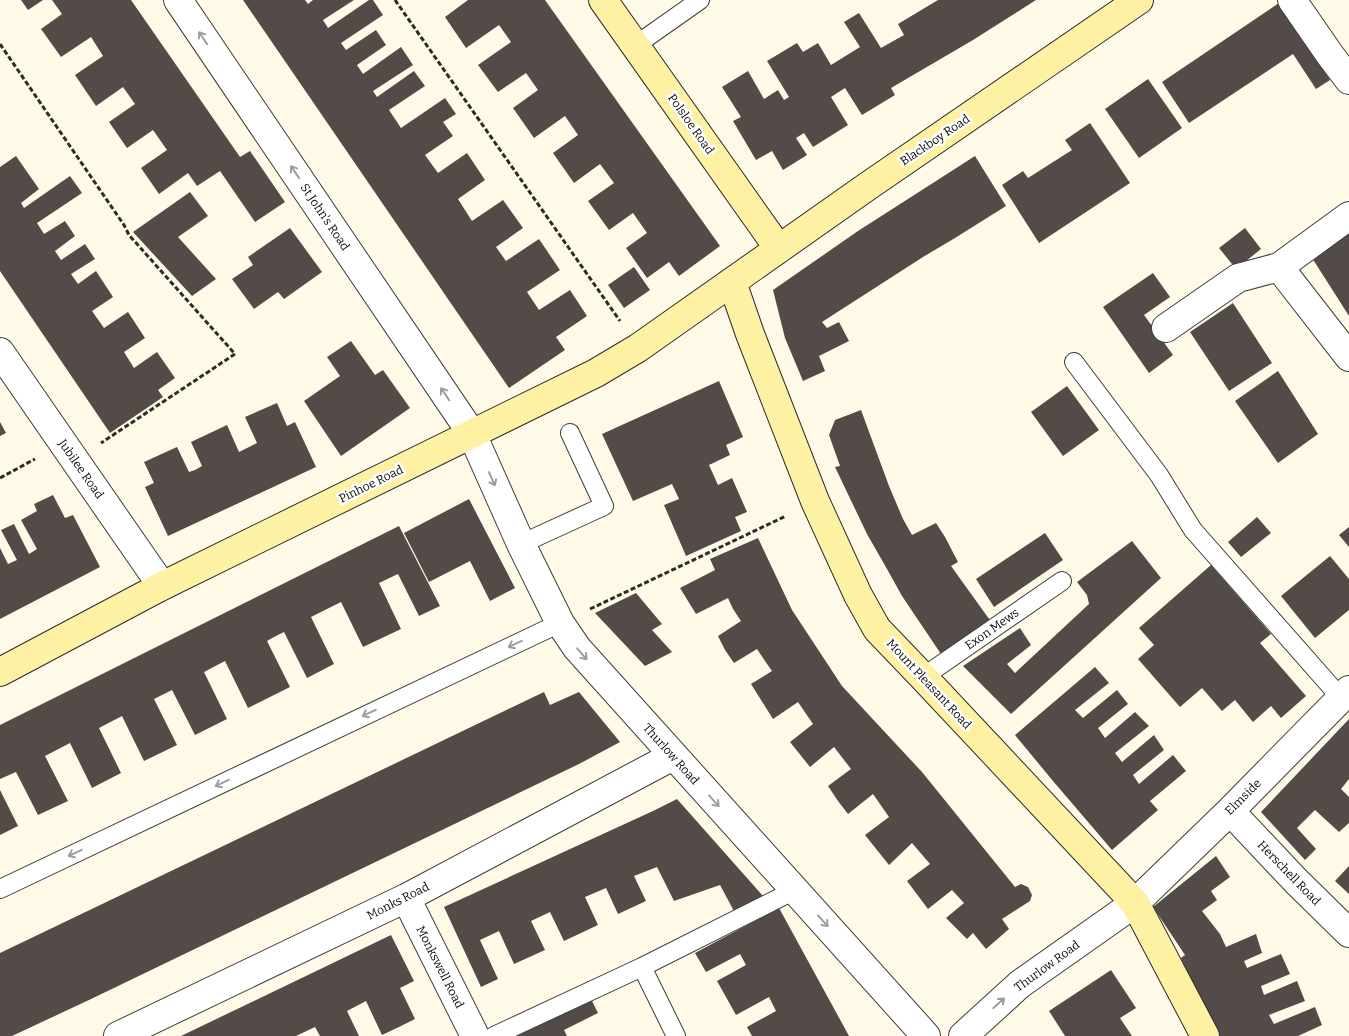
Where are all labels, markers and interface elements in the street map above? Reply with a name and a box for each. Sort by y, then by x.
one-way arrow [198,31,208,45]
street label: Polsloe Road [665,91,717,157]
street label: Blackboy Road [898,112,972,168]
one-way arrow [290,166,300,180]
street label: St John's Road [298,181,352,253]
one-way arrow [440,387,450,401]
street label: Jubilee Road [55,436,107,501]
street label: Pinhoe Road [337,462,405,506]
one-way arrow [487,471,497,486]
street label: Exon Mews [963,605,1022,653]
street label: Mount Pleasant Road [884,636,974,732]
one-way arrow [508,639,523,649]
one-way arrow [576,647,588,660]
one-way arrow [362,709,377,719]
street label: Thurlow Road [640,721,702,787]
street label: Elmside [1222,776,1264,818]
one-way arrow [215,779,230,788]
one-way arrow [708,794,720,807]
street label: Herschell Road [1255,838,1323,908]
one-way arrow [68,849,83,858]
street label: Monks Road [365,879,431,923]
one-way arrow [817,915,829,928]
street label: Monkswell Road [413,924,467,1010]
street label: Thurlow Road [1012,938,1082,994]
one-way arrow [992,997,1005,1009]

